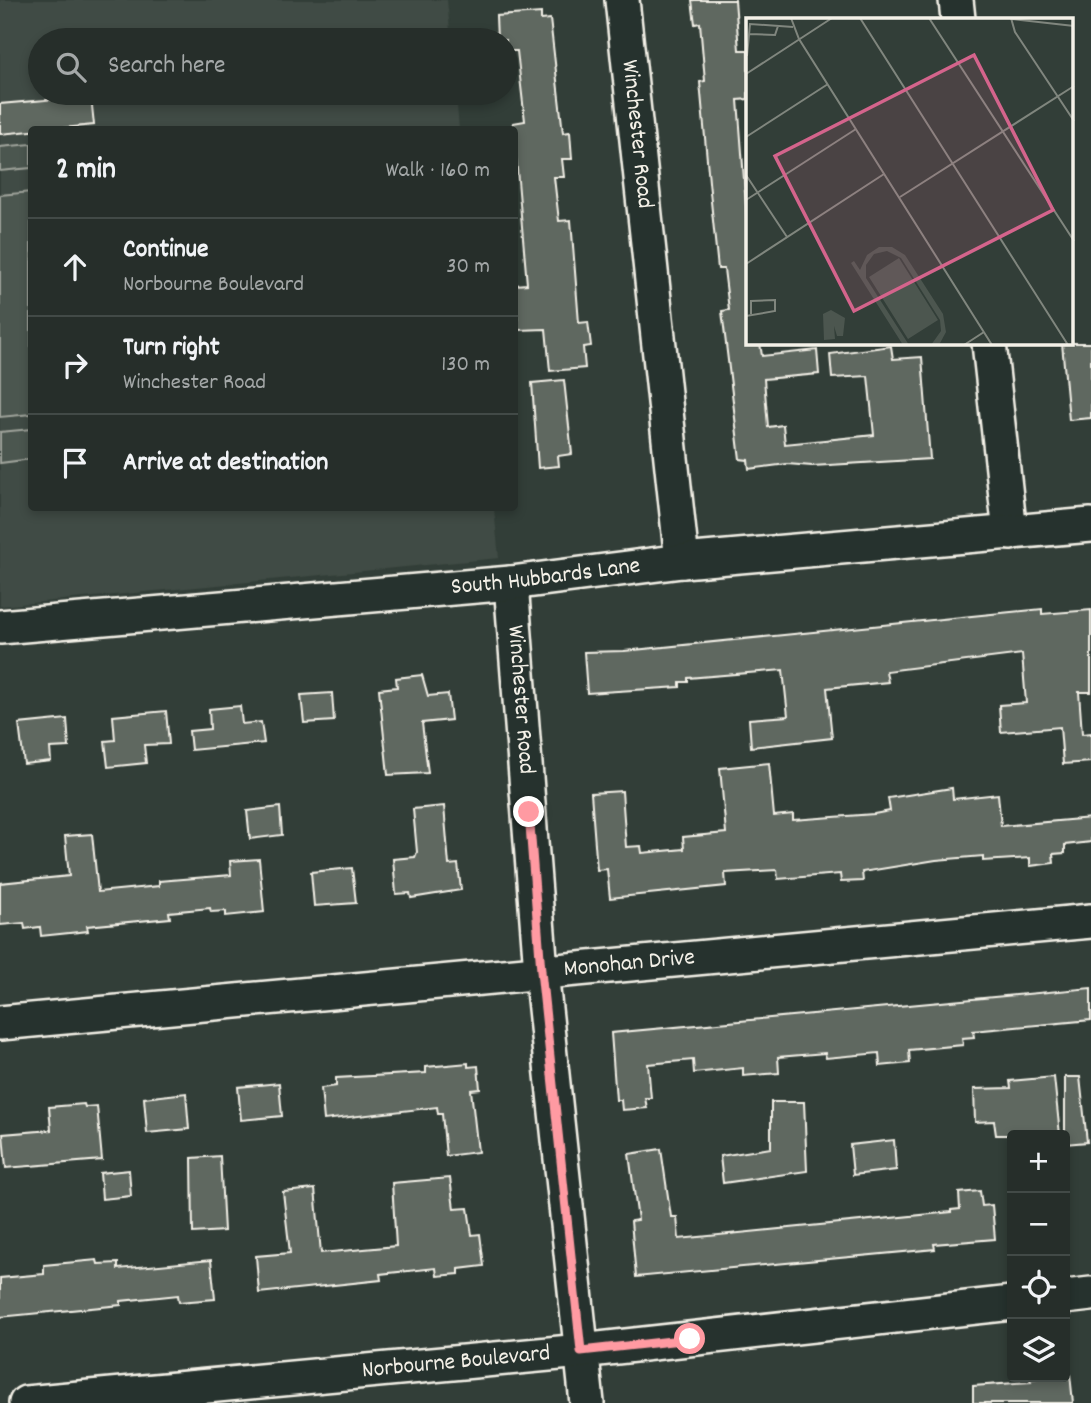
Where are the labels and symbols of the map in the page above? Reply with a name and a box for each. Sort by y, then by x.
inset map [746,18,1074,345]
street label: Winchester Road [612,58,661,210]
street label: South Hubbards Lane [450,550,642,605]
street label: Winchester Road [497,624,543,775]
route end [513,796,544,827]
street label: Monohan Drive [562,941,696,987]
route start [674,1323,705,1354]
street label: Norbourne Boulevard [360,1337,552,1388]

